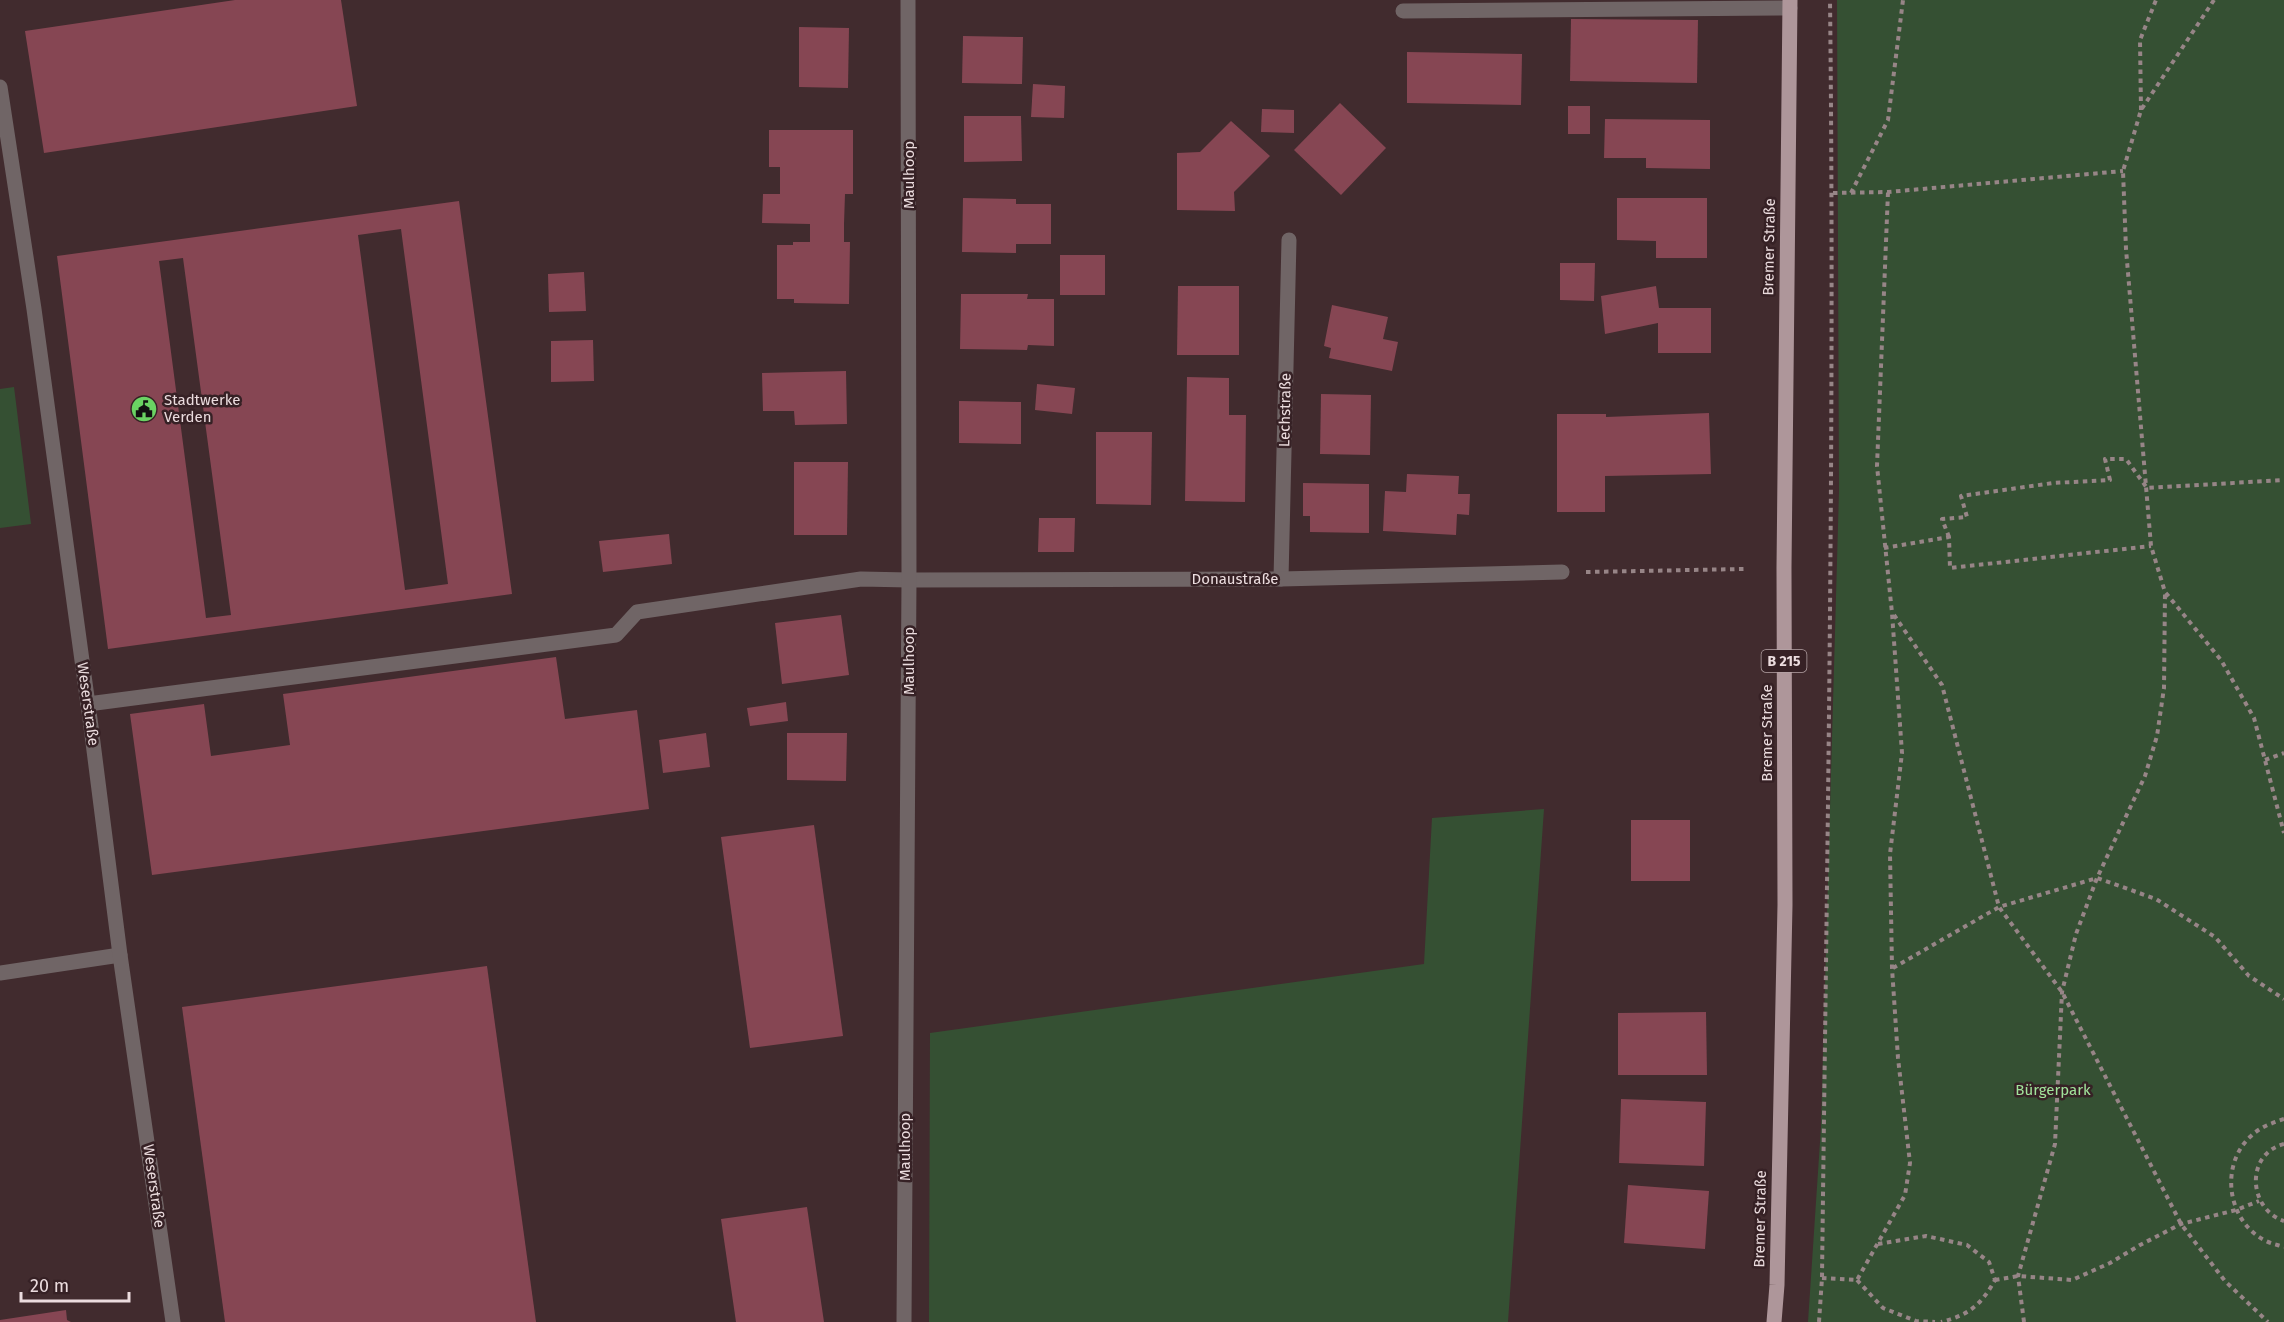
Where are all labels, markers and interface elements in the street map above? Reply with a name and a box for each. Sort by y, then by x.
street label: Maulhoop [900,141,918,209]
street label: Bremer Straße [1759,198,1779,296]
street label: Lechstraße [1275,373,1295,447]
place label: Stadtwerke Verden [164,391,240,426]
public building icon: Stadtwerke Verden [129,394,159,424]
street label: Donaustraße [1191,570,1279,588]
street label: Maulhoop [900,627,918,695]
road number: B 215 [1762,650,1806,672]
street label: Weserstraße [73,661,103,747]
street label: Bremer Straße [1758,684,1776,782]
park label: Bürgerpark [2015,1081,2091,1099]
street label: Maulhoop [896,1113,914,1181]
street label: Weserstraße [139,1143,169,1229]
street label: Bremer Straße [1750,1170,1770,1268]
scale bar [21,1265,129,1303]
text: 20 m [30,1275,69,1297]

